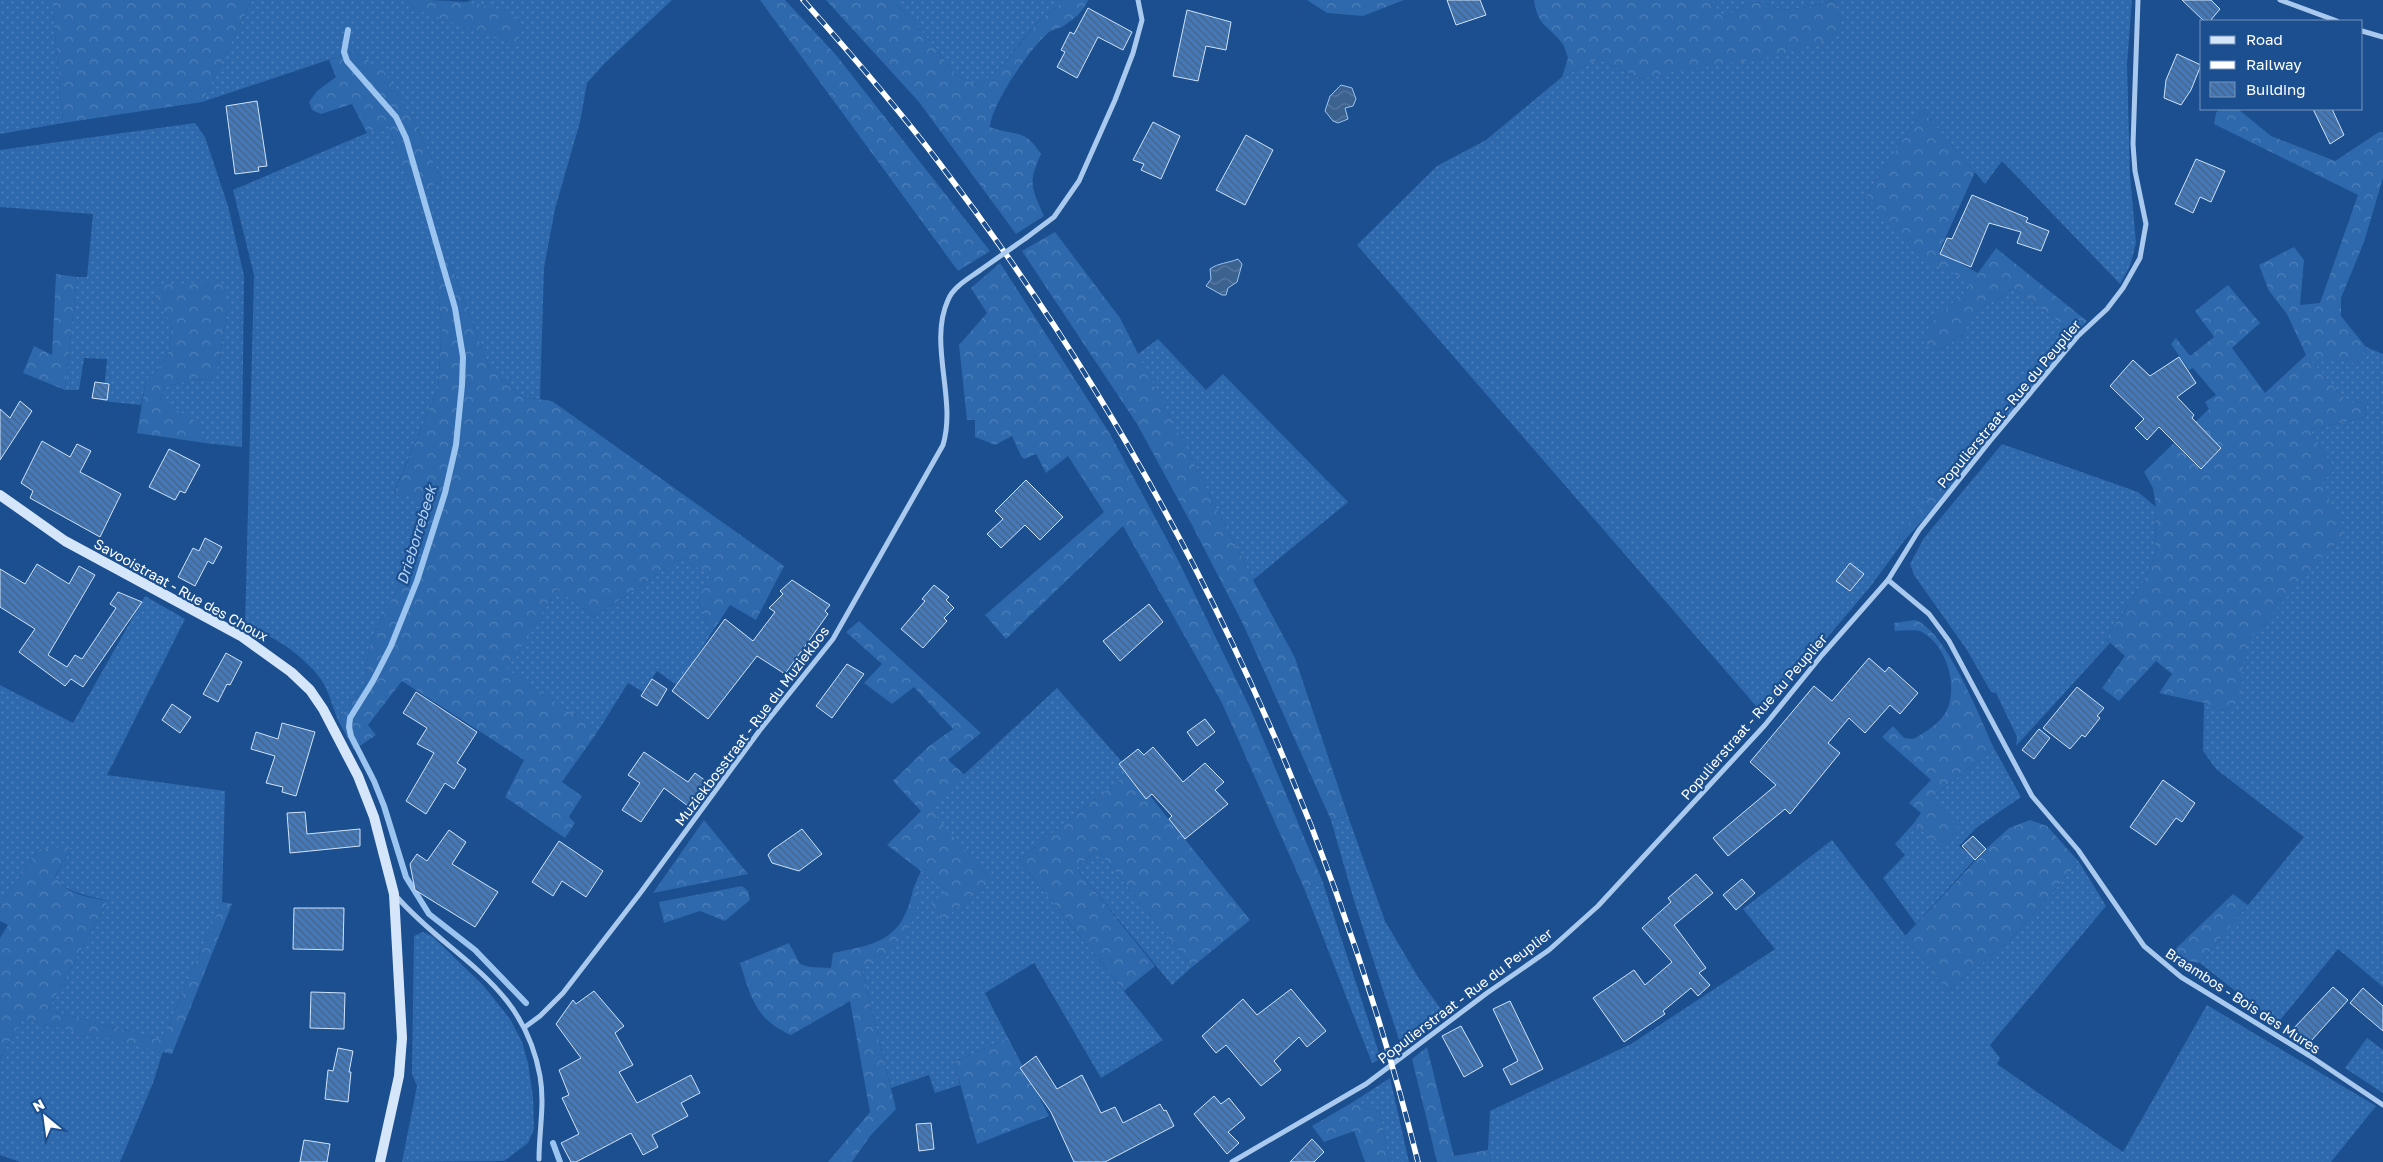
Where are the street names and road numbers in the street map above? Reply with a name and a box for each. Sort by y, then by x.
street label: Populierstraat - Rue du Peuplier [1933,316,2084,491]
street label: Savooistraat - Rue des Choux [91,535,271,645]
street label: Muziekbosstraat - Rue du Muziekbos [671,623,832,829]
street label: Populierstraat - Rue du Peuplier [1677,630,1831,803]
street label: Populierstraat - Rue du Peuplier [1374,924,1556,1067]
street label: Braambos - Bois des Mures [2163,944,2324,1057]

